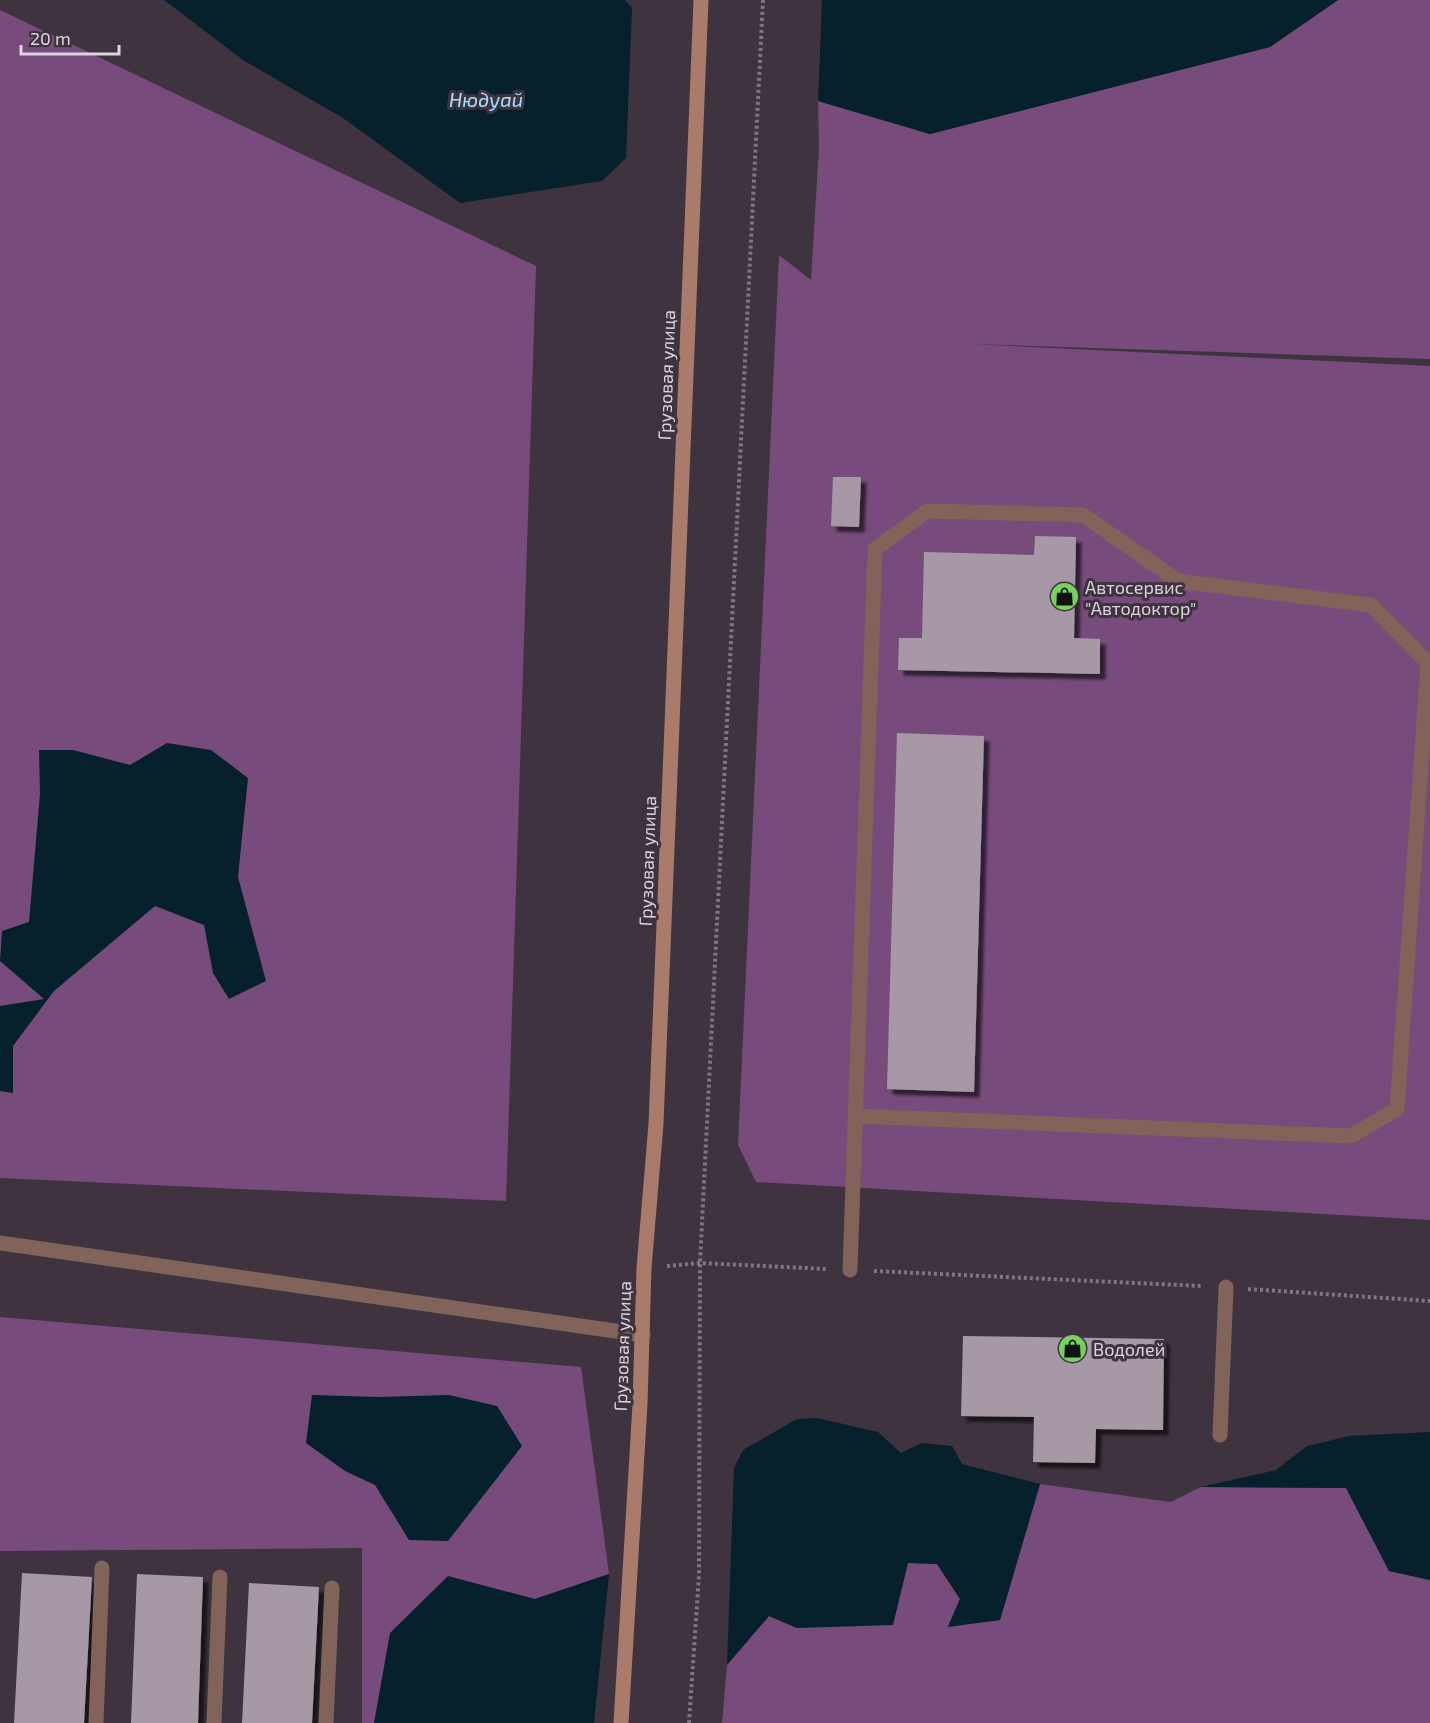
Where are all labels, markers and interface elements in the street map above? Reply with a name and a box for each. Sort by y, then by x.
scale bar [21,18,118,56]
text: 20 m [30,27,71,49]
water label: Нюдуай [449,87,523,111]
street label: Грузовая улица [653,309,679,441]
place label: Автосервис "Автодоктор" [1085,576,1196,619]
shop icon: Автосервис "Автодоктор" [1048,581,1080,613]
street label: Грузовая улица [634,795,660,927]
street label: Грузовая улица [609,1280,635,1412]
shop icon: Водолей [1056,1333,1088,1365]
place label: Водолей [1093,1338,1165,1360]

